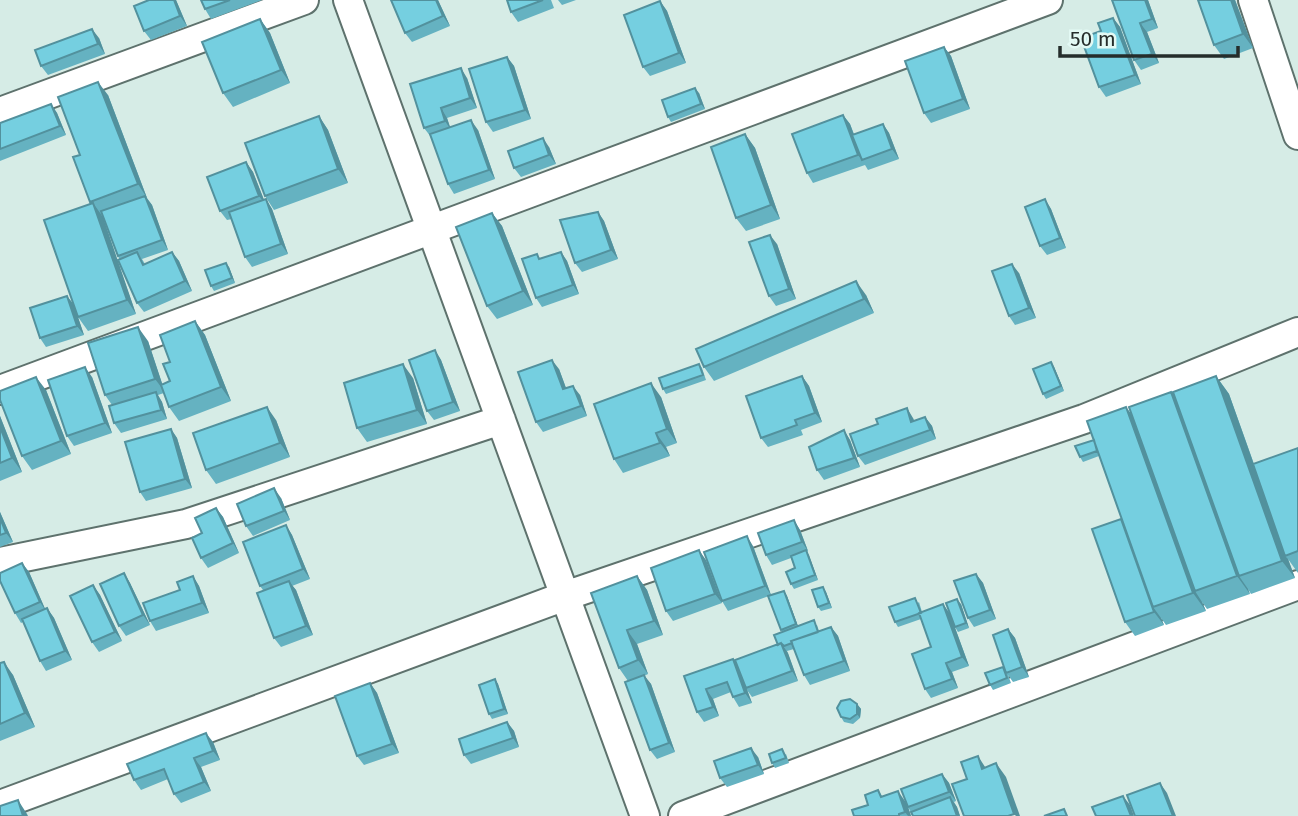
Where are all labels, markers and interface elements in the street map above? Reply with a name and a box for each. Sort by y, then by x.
scale bar [1060,14,1238,58]
text: 50 m [1070,26,1116,52]

